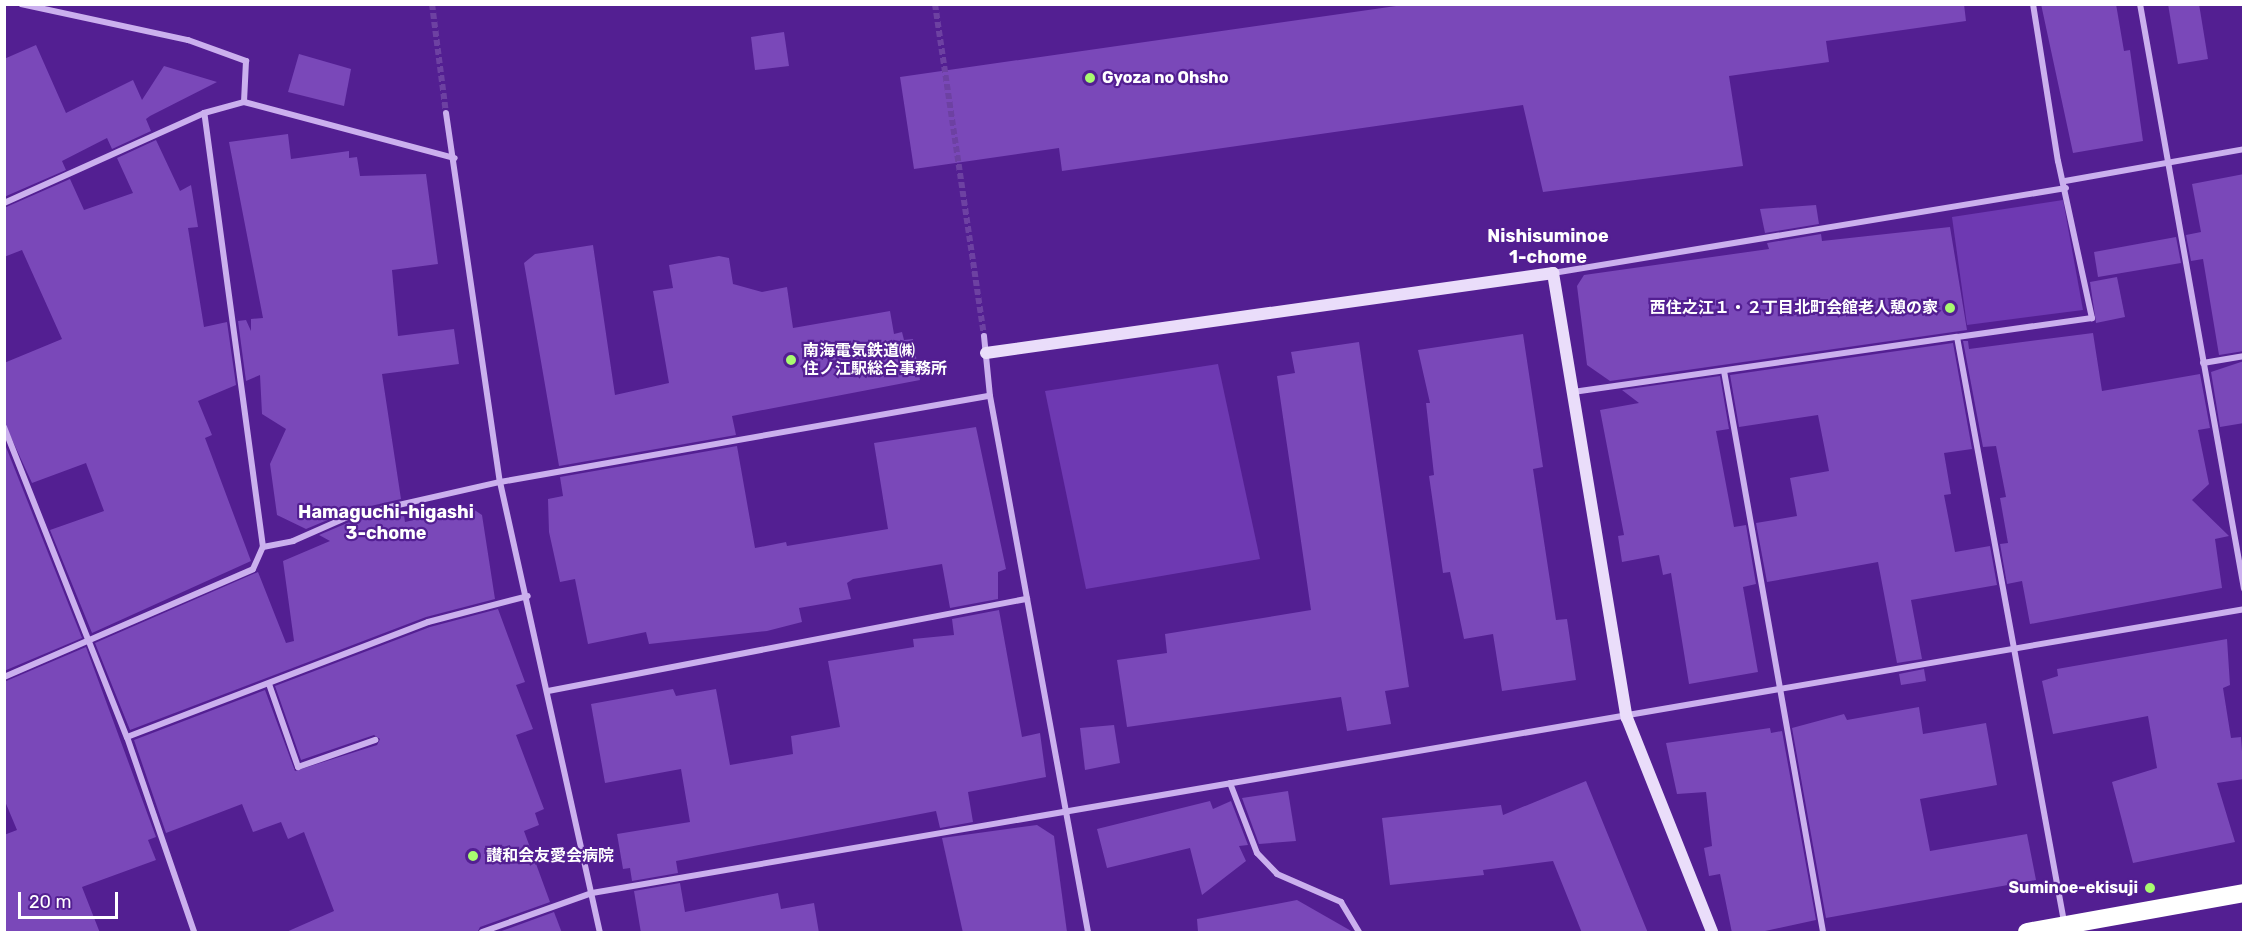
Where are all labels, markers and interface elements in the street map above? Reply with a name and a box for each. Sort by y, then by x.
place label: Gyoza no Ohsho [1102,68,1228,88]
marker: Gyoza no Ohsho [1083,71,1097,85]
district label: Nishisuminoe 1-chome [1487,226,1609,268]
place label: 西住之江１・２丁目北町会館老人憩の家 [1650,298,1938,318]
marker: 西住之江１・２丁目北町会館老人憩の家 [1943,301,1957,315]
place label: 南海電気鉄道㈱ 住ノ江駅総合事務所 [803,341,947,379]
marker: 南海電気鉄道㈱ 住ノ江駅総合事務所 [784,353,798,367]
district label: Hamaguchi-higashi 3-chome [298,502,474,544]
place label: 讃和会友愛会病院 [486,846,614,866]
marker: 讃和会友愛会病院 [464,847,482,865]
place label: Suminoe-ekisuji [2009,878,2138,898]
scale bar [21,880,122,918]
marker: Suminoe-ekisuji [2143,881,2157,895]
text: 20 m [29,891,71,913]

